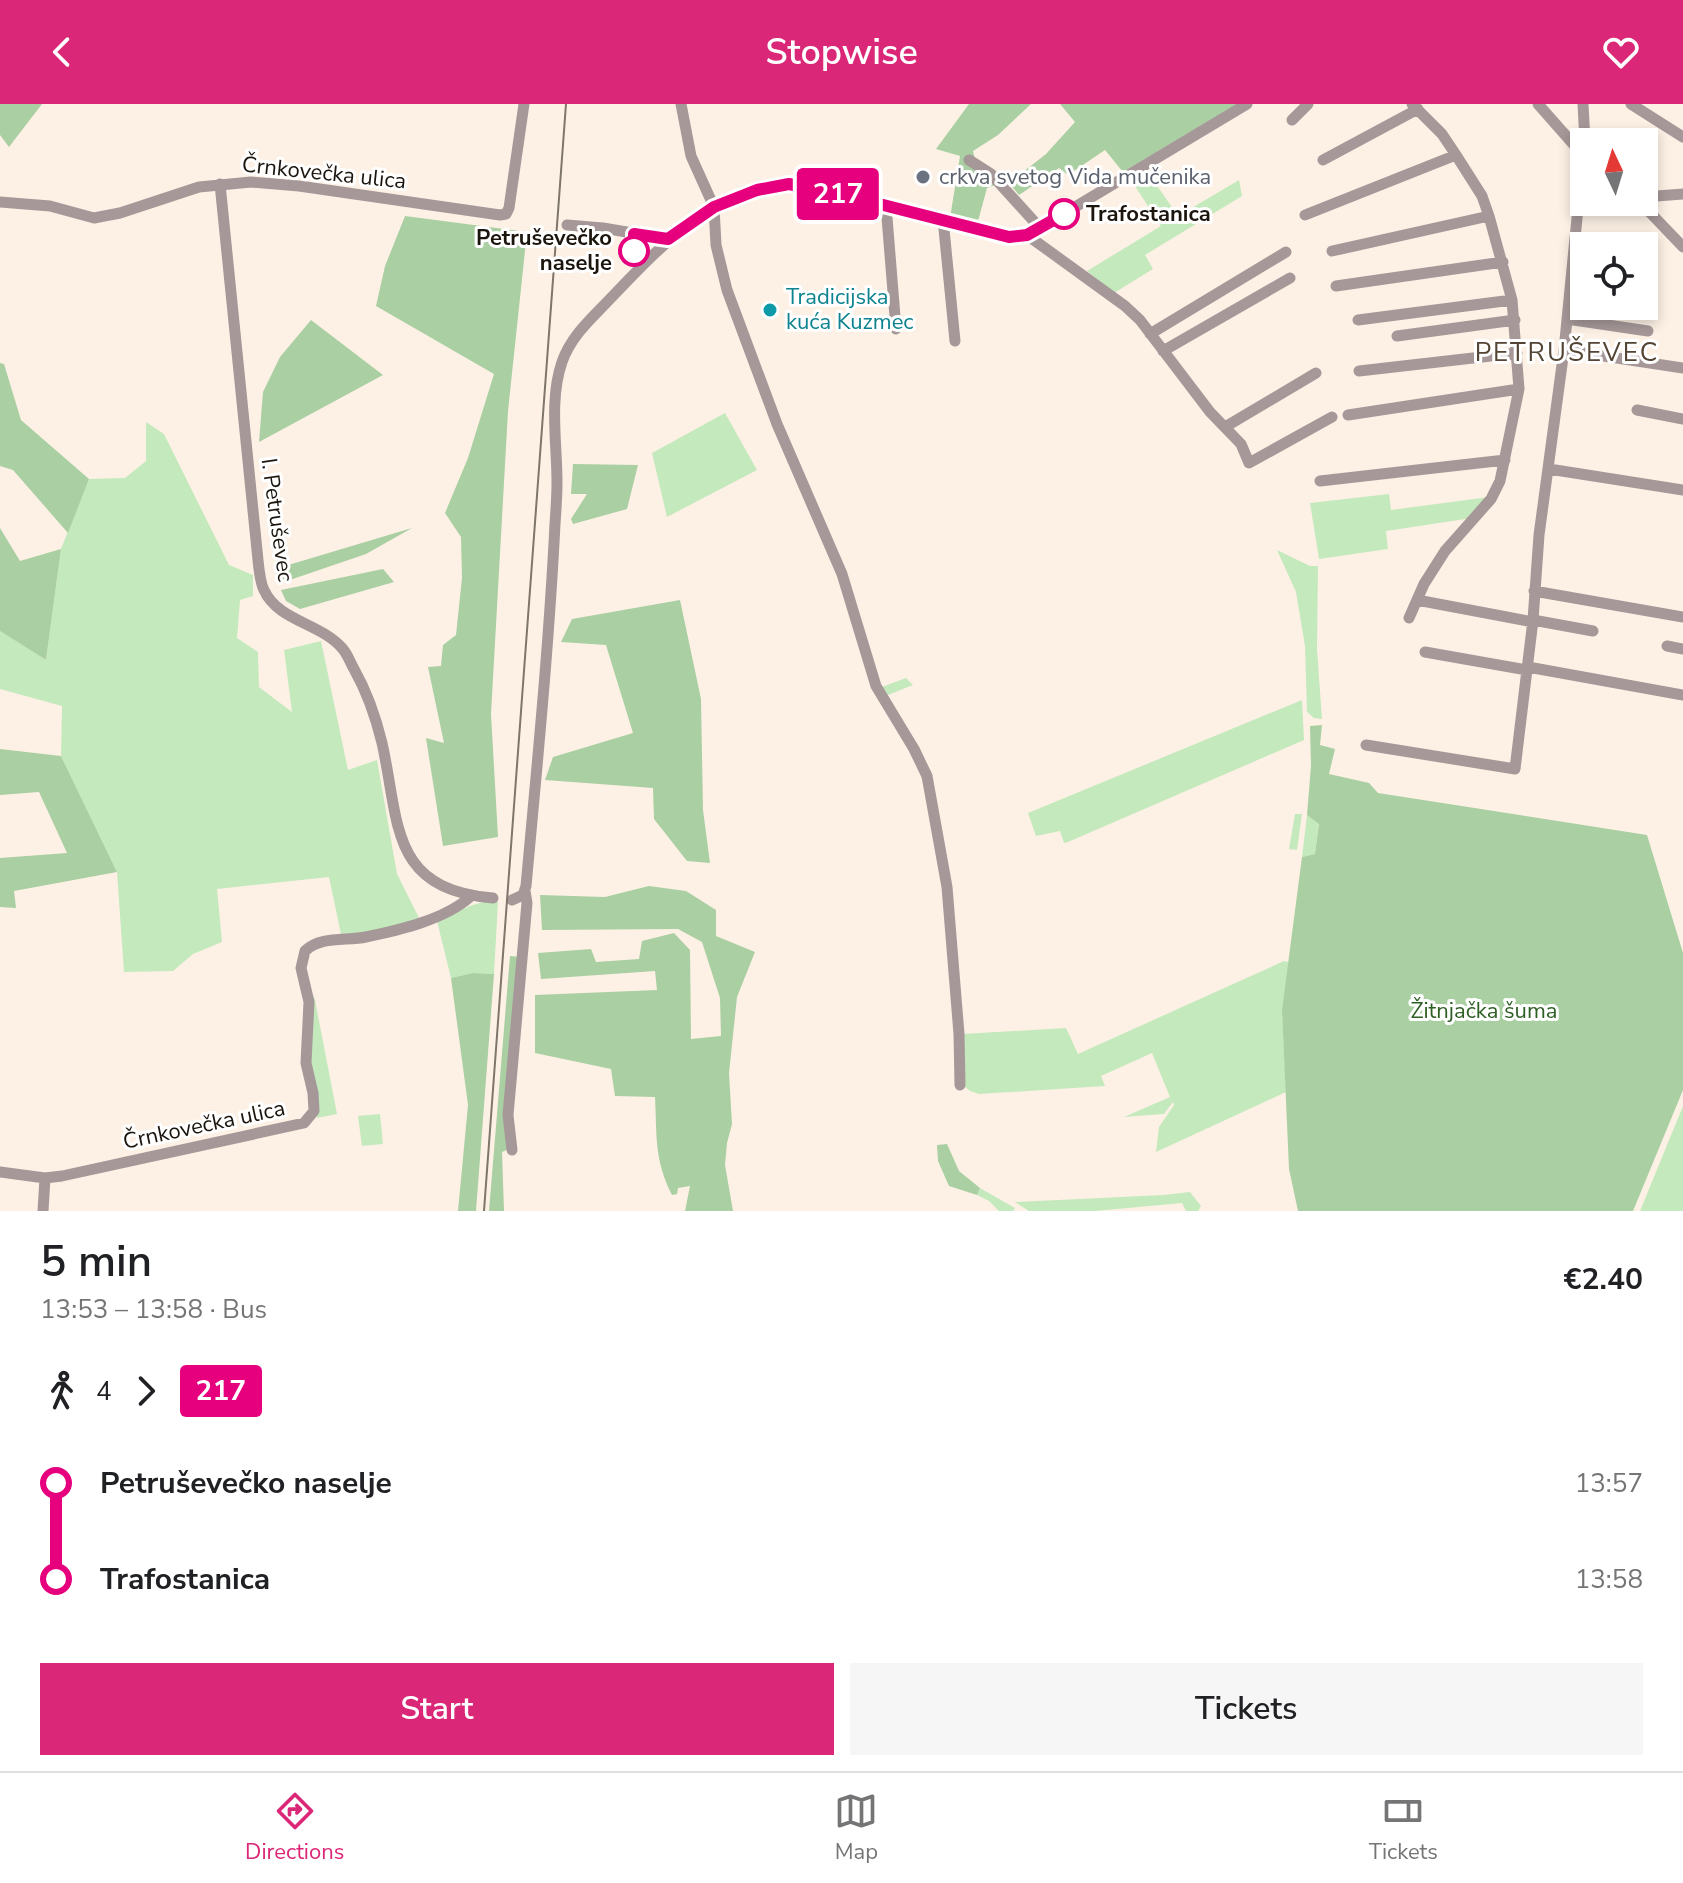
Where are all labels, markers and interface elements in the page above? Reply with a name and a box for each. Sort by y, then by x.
text: Stopwise [765,28,918,77]
icon: back [40,30,84,74]
icon: heart [1599,30,1643,74]
north arrow [1570,128,1658,216]
map controls [1570,128,1658,320]
street label: Črnkovečka ulica [240,149,408,197]
place label: crkva svetog Vida mučenika [939,162,1211,192]
line badge: 217 [792,168,884,220]
marker: crkva svetog Vida mučenika [914,168,932,186]
text: 217 [813,175,863,213]
marker: Trafostanica [1049,199,1079,229]
place label: Trafostanica [1086,199,1211,229]
place label: Petruševečko naselje [476,223,612,278]
button: locate [1570,232,1658,320]
marker: Petruševečko naselje [619,236,649,266]
place label: Tradicijska kuća Kuzmec [786,282,914,337]
marker: Tradicijska kuća Kuzmec [761,301,779,319]
district label: PETRUŠEVEC [1475,335,1659,370]
street label: I. Petruševec [253,456,301,584]
park label: Žitnjačka šuma [1411,996,1557,1026]
street label: Črnkovečka ulica [120,1093,288,1157]
text: 5 min [40,1232,152,1292]
text: €2.40 [1564,1259,1643,1300]
text: 13:53 – 13:58 · Bus [40,1292,267,1327]
icon: walk [40,1369,84,1413]
icon: forward [124,1369,168,1413]
text: 217 [196,1372,246,1410]
text: 4 [96,1374,112,1409]
text: Petruševečko naselje [100,1463,392,1504]
text: 13:57 [1575,1466,1643,1501]
text: Trafostanica [100,1559,270,1600]
text: 13:58 [1575,1562,1643,1597]
button: Start [40,1663,834,1755]
button: Tickets [850,1663,1643,1755]
tab: Directions [245,1789,344,1867]
tab: Map [834,1789,878,1867]
tab: Tickets [1369,1789,1438,1867]

